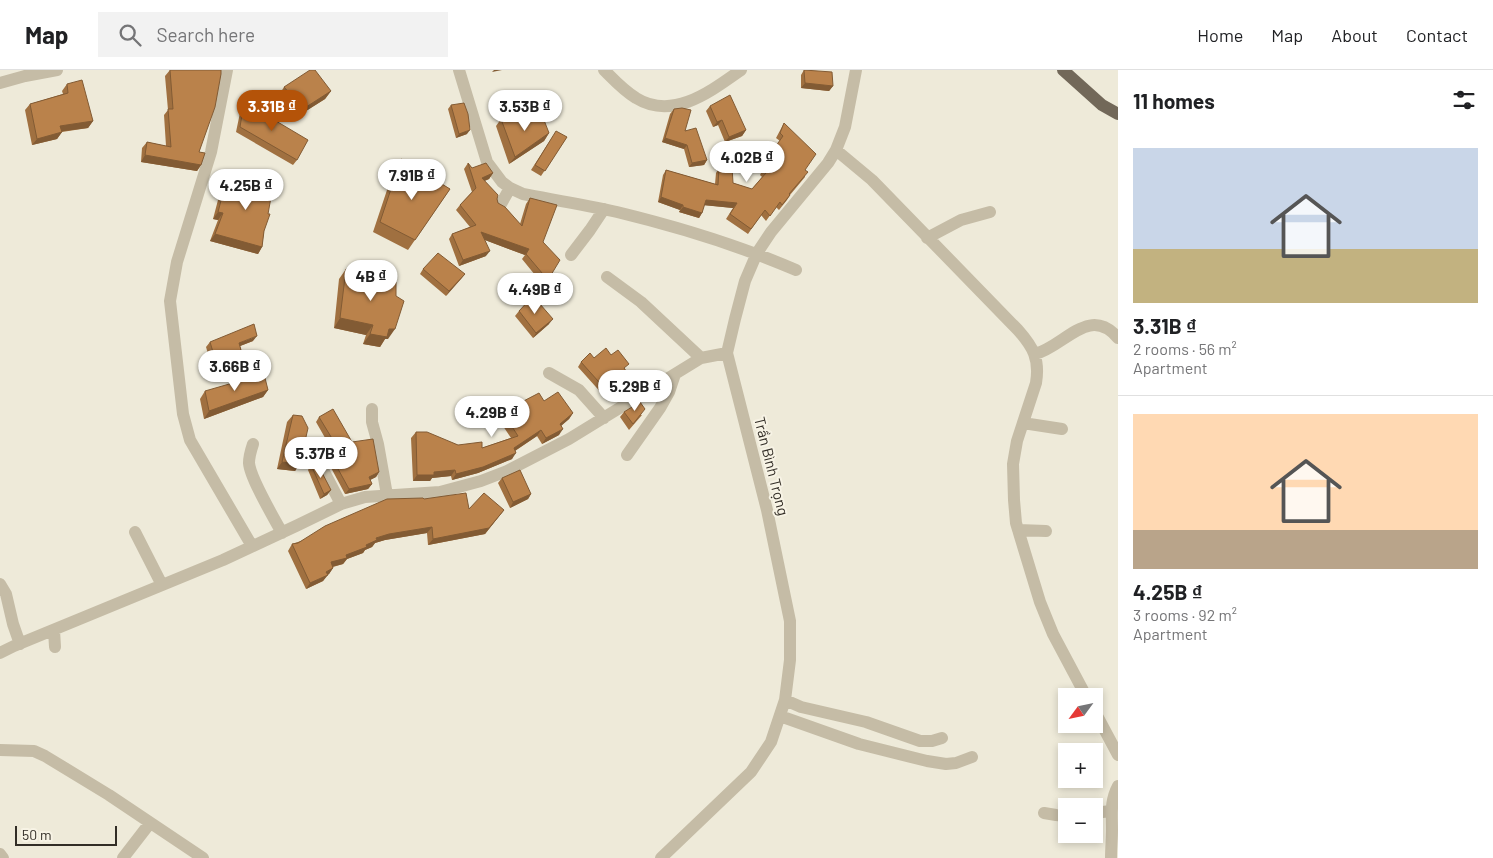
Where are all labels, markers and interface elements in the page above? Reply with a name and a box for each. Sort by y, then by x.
search box [98,12,448,57]
text: Map [25,20,68,49]
icon: search [116,21,144,49]
text: Search here [156,23,255,46]
text: Home [1197,24,1243,46]
text: Map [1271,24,1303,46]
text: About [1331,24,1378,46]
text: Contact [1406,24,1468,46]
icon: filters [1450,86,1478,114]
text: 11 homes [1133,88,1215,113]
pin: 3.31B ₫ [226,90,318,132]
pin: 3.53B ₫ [479,90,571,132]
text: 3.31B ₫ [248,96,296,115]
text: 3.53B ₫ [499,96,551,115]
pin: 4.02B ₫ [701,140,793,183]
text: 4.02B ₫ [721,147,774,166]
pin: 7.91B ₫ [366,158,458,201]
text: 7.91B ₫ [389,165,435,184]
pin: 4.25B ₫ [200,168,292,211]
text: 4.25B ₫ [220,175,272,194]
icon: home [1261,181,1351,271]
pin: 4B ₫ [341,260,401,302]
text: 4B ₫ [355,266,387,285]
pin: 4.49B ₫ [489,272,581,315]
text: 4.49B ₫ [508,279,562,298]
text: 3.31B ₫ [1133,313,1197,338]
text: 2 rooms · 56 m² [1133,339,1237,358]
pin: 3.66B ₫ [189,350,281,392]
text: 3.66B ₫ [209,356,261,375]
text: Apartment [1133,358,1208,377]
pin: 5.29B ₫ [589,370,681,412]
text: 5.29B ₫ [609,376,661,395]
pin: 4.29B ₫ [446,396,538,438]
text: 4.29B ₫ [466,402,518,421]
street label: Trần Bình Trọng [751,415,793,517]
pin: 5.37B ₫ [275,436,367,479]
text: 5.37B ₫ [296,443,346,462]
icon: home [1261,446,1351,536]
text: 4.25B ₫ [1133,579,1202,604]
text: 3 rooms · 92 m² [1133,605,1237,624]
text: Apartment [1133,624,1208,643]
north arrow [1058,688,1102,732]
map controls [1058,688,1103,843]
button: + [1058,743,1103,788]
button: − [1058,798,1103,843]
scale bar [15,823,118,846]
text: 50 m [22,826,51,843]

